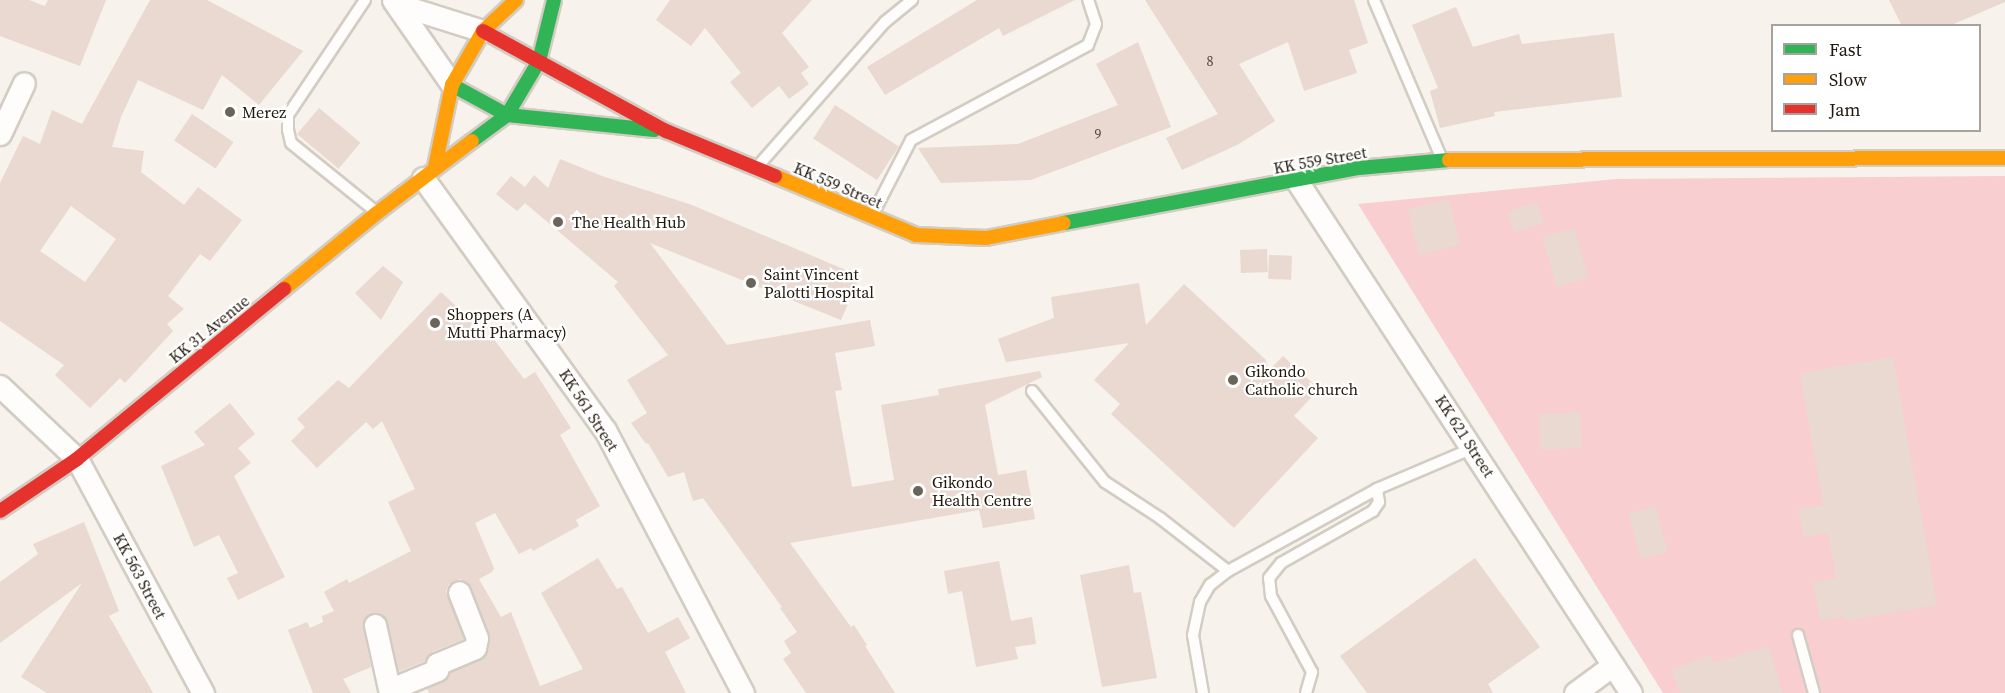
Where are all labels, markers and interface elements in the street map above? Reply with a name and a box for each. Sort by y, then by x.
legend [1771,24,1981,132]
text: Fast [1829,37,1862,62]
house number: 8 [1207,53,1213,69]
text: Slow [1829,67,1867,92]
text: Jam [1829,97,1861,122]
place label: Merez [242,102,286,122]
marker: Merez [223,105,237,119]
house number: 9 [1095,126,1101,142]
street label: KK 559 Street [1272,142,1368,178]
street label: KK 559 Street [791,158,885,212]
place label: The Health Hub [572,212,686,232]
marker: The Health Hub [549,213,567,231]
place label: Saint Vincent Palotti Hospital [764,264,874,302]
marker: Saint Vincent Palotti Hospital [742,274,760,292]
street label: KK 31 Avenue [165,291,253,367]
place label: Shoppers (A Mutti Pharmacy) [447,304,567,342]
marker: Shoppers (A Mutti Pharmacy) [428,316,442,330]
place label: Gikondo Catholic church [1245,361,1358,399]
street label: KK 561 Street [555,365,623,455]
marker: Gikondo Catholic church [1226,373,1240,387]
street label: KK 621 Street [1431,391,1499,481]
place label: Gikondo Health Centre [932,472,1032,510]
marker: Gikondo Health Centre [909,482,927,500]
street label: KK 563 Street [109,530,171,622]

